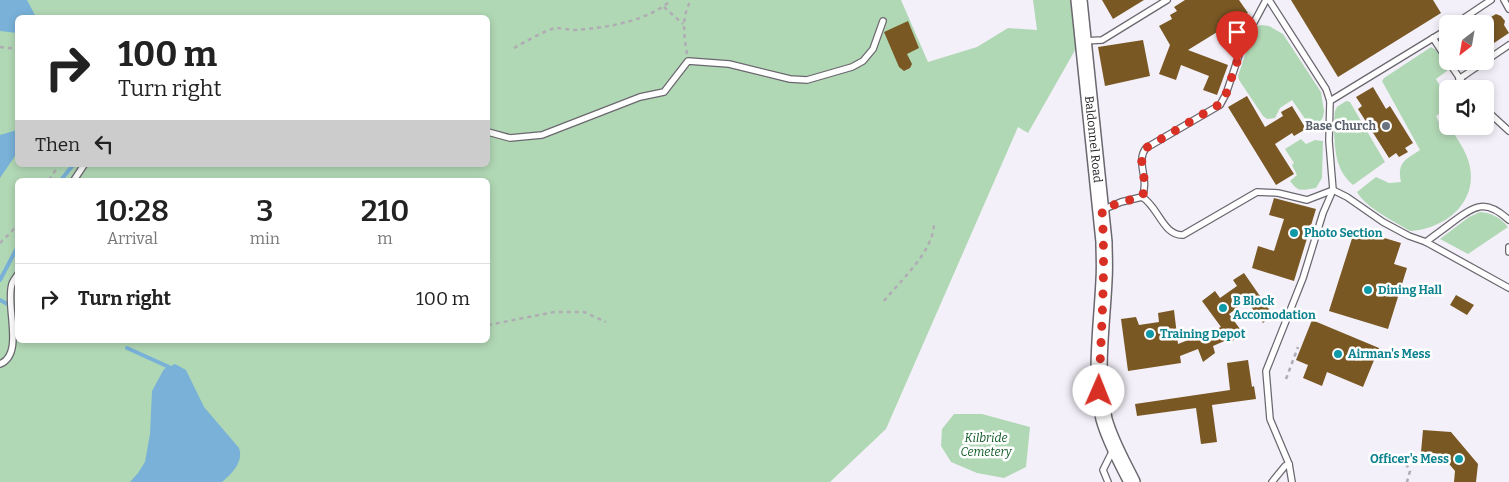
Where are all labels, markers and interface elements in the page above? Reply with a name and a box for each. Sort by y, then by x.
pin [1216,11,1258,62]
north arrow [1439,15,1494,70]
map controls [1439,15,1494,135]
icon: arrive [1223,18,1251,46]
text: 100 m [118,33,217,75]
icon: right [35,35,100,100]
text: Turn right [118,75,221,102]
button: sound [1439,80,1494,135]
street label: Baldonnel Road [1082,95,1105,183]
place label: Base Church [1305,119,1376,133]
marker: Base Church [1380,120,1392,132]
icon: left [90,130,118,158]
text: Then [35,133,80,156]
text: 10:28 [96,193,169,229]
text: 3 [256,193,274,229]
text: 210 [361,193,409,229]
place label: Photo Section [1304,226,1383,240]
marker: Photo Section [1288,227,1300,239]
text: Arrival [107,229,158,248]
text: min [250,229,280,248]
text: m [377,229,393,248]
place label: Dining Hall [1378,283,1442,297]
marker: Dining Hall [1362,284,1374,296]
icon: right [35,285,63,313]
text: Turn right [78,287,171,310]
text: 100 m [416,287,470,310]
place label: B Block Accomodation [1233,294,1316,322]
marker: B Block Accomodation [1217,302,1229,314]
place label: Training Depot [1160,327,1246,341]
marker: Training Depot [1144,328,1156,340]
place label: Airman's Mess [1348,347,1430,361]
marker: Airman's Mess [1332,348,1344,360]
position arrow [1072,364,1124,416]
park label: Kilbride Cemetery [960,431,1013,459]
place label: Officer's Mess [1370,452,1449,466]
marker: Officer's Mess [1453,453,1465,465]

